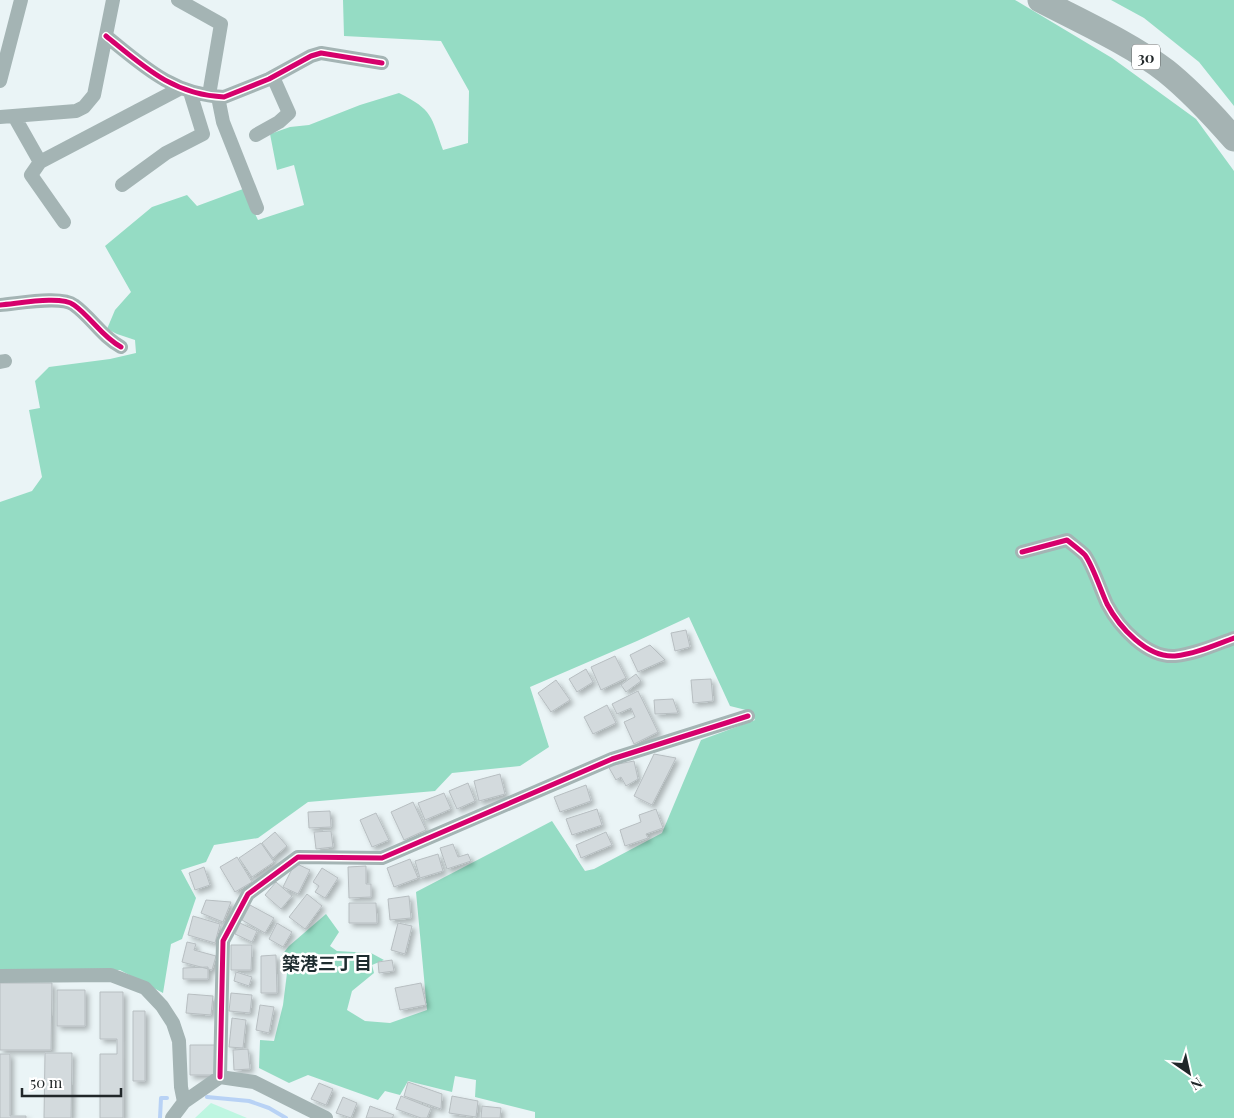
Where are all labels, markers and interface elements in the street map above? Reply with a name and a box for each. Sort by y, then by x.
road number: 30 [1132,44,1160,70]
district label: 築港三丁目 [282,951,372,975]
north arrow [1164,1048,1214,1098]
scale bar [22,1066,121,1098]
text: 50 m [30,1072,63,1092]
text: N [1187,1073,1206,1095]

